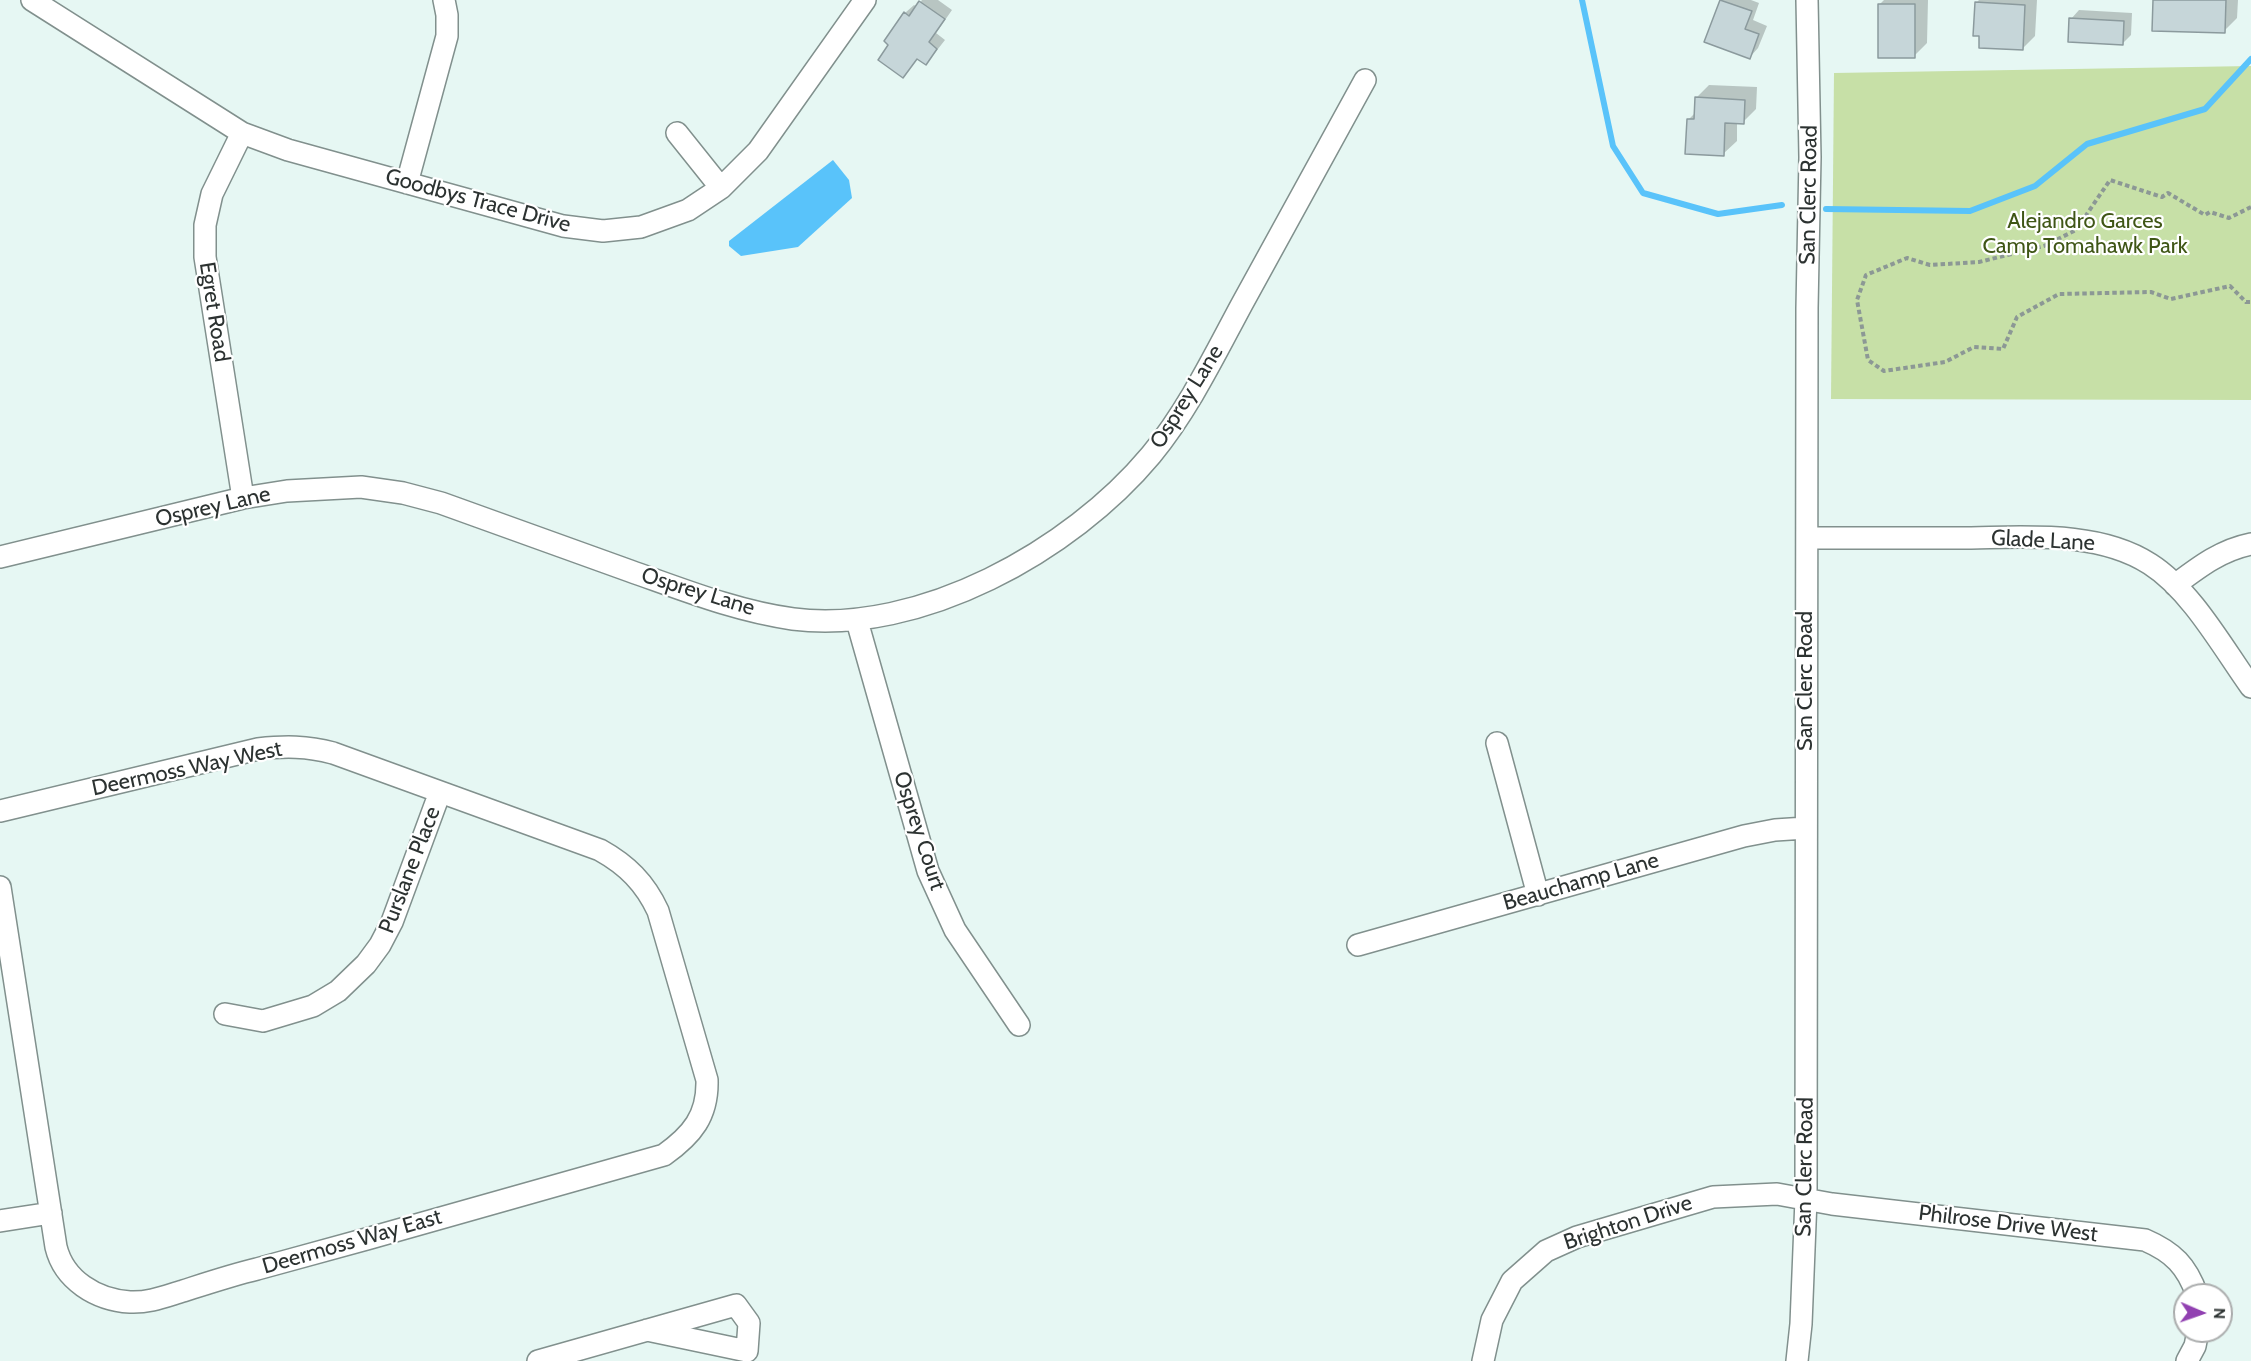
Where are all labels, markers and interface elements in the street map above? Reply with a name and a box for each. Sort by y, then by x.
street label: San Clerc Road [1795,125,1823,265]
street label: Goodbys Trace Drive [382,164,574,238]
park label: Alejandro Garces Camp Tomahawk Park [1982,209,2188,260]
street label: Egret Road [193,260,235,364]
street label: Osprey Lane [1145,340,1229,454]
street label: Osprey Lane [153,481,273,533]
street label: Glade Lane [1990,525,2096,557]
street label: Osprey Lane [638,562,758,622]
street label: San Clerc Road [1793,611,1819,751]
street label: Deermoss Way West [89,736,285,802]
street label: Osprey Court [887,768,951,894]
street label: Purslane Place [374,803,446,937]
street label: Beauchamp Lane [1500,847,1662,917]
street label: San Clerc Road [1791,1097,1819,1237]
street label: Brighton Drive [1561,1190,1695,1256]
street label: Philrose Drive West [1917,1200,2099,1248]
street label: Deermoss Way East [259,1204,445,1280]
north arrow [2173,1283,2233,1343]
text: N [2210,1308,2229,1320]

